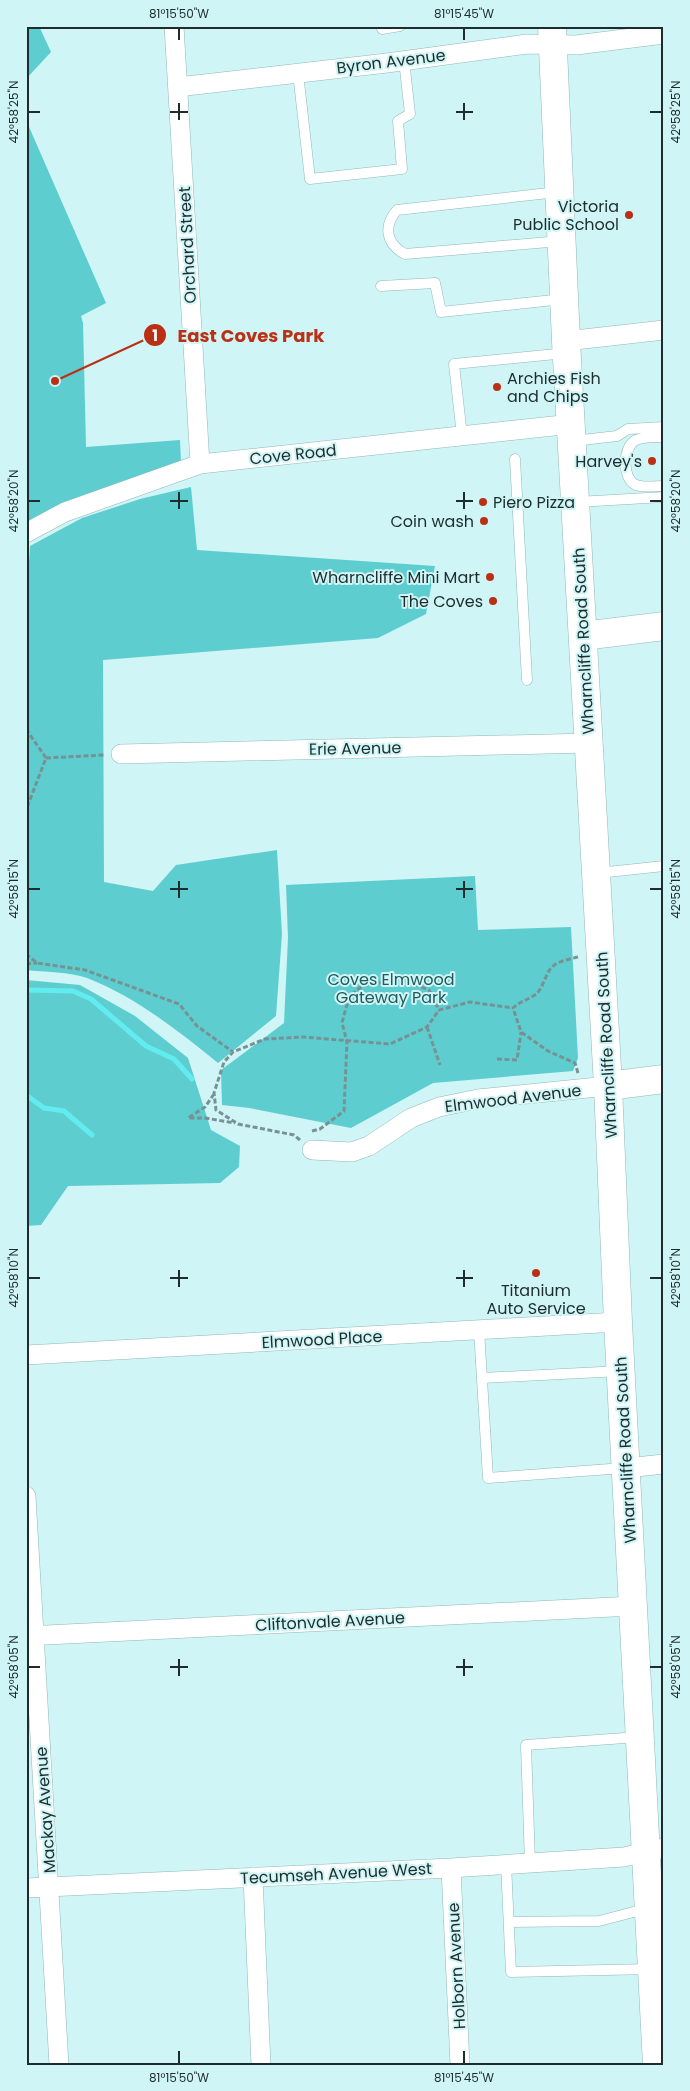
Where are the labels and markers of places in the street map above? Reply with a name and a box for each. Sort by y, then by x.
place label: Victoria Public School [513,195,619,236]
marker: Victoria Public School [623,209,635,221]
callout: East Coves Park [142,319,334,352]
place label: Archies Fish and Chips [507,367,601,408]
marker: Archies Fish and Chips [491,381,503,393]
place label: Harvey's [575,450,642,473]
marker: Harvey's [646,455,658,467]
place label: Piero Pizza [493,491,575,514]
marker: Piero Pizza [477,496,489,508]
place label: Coin wash [390,510,474,533]
marker: Coin wash [478,515,490,527]
place label: Wharncliffe Mini Mart [312,566,480,589]
marker: Wharncliffe Mini Mart [484,571,496,583]
place label: The Coves [400,590,483,613]
marker: The Coves [487,595,499,607]
marker: Titanium Auto Service [530,1267,542,1279]
place label: Titanium Auto Service [486,1279,586,1320]

